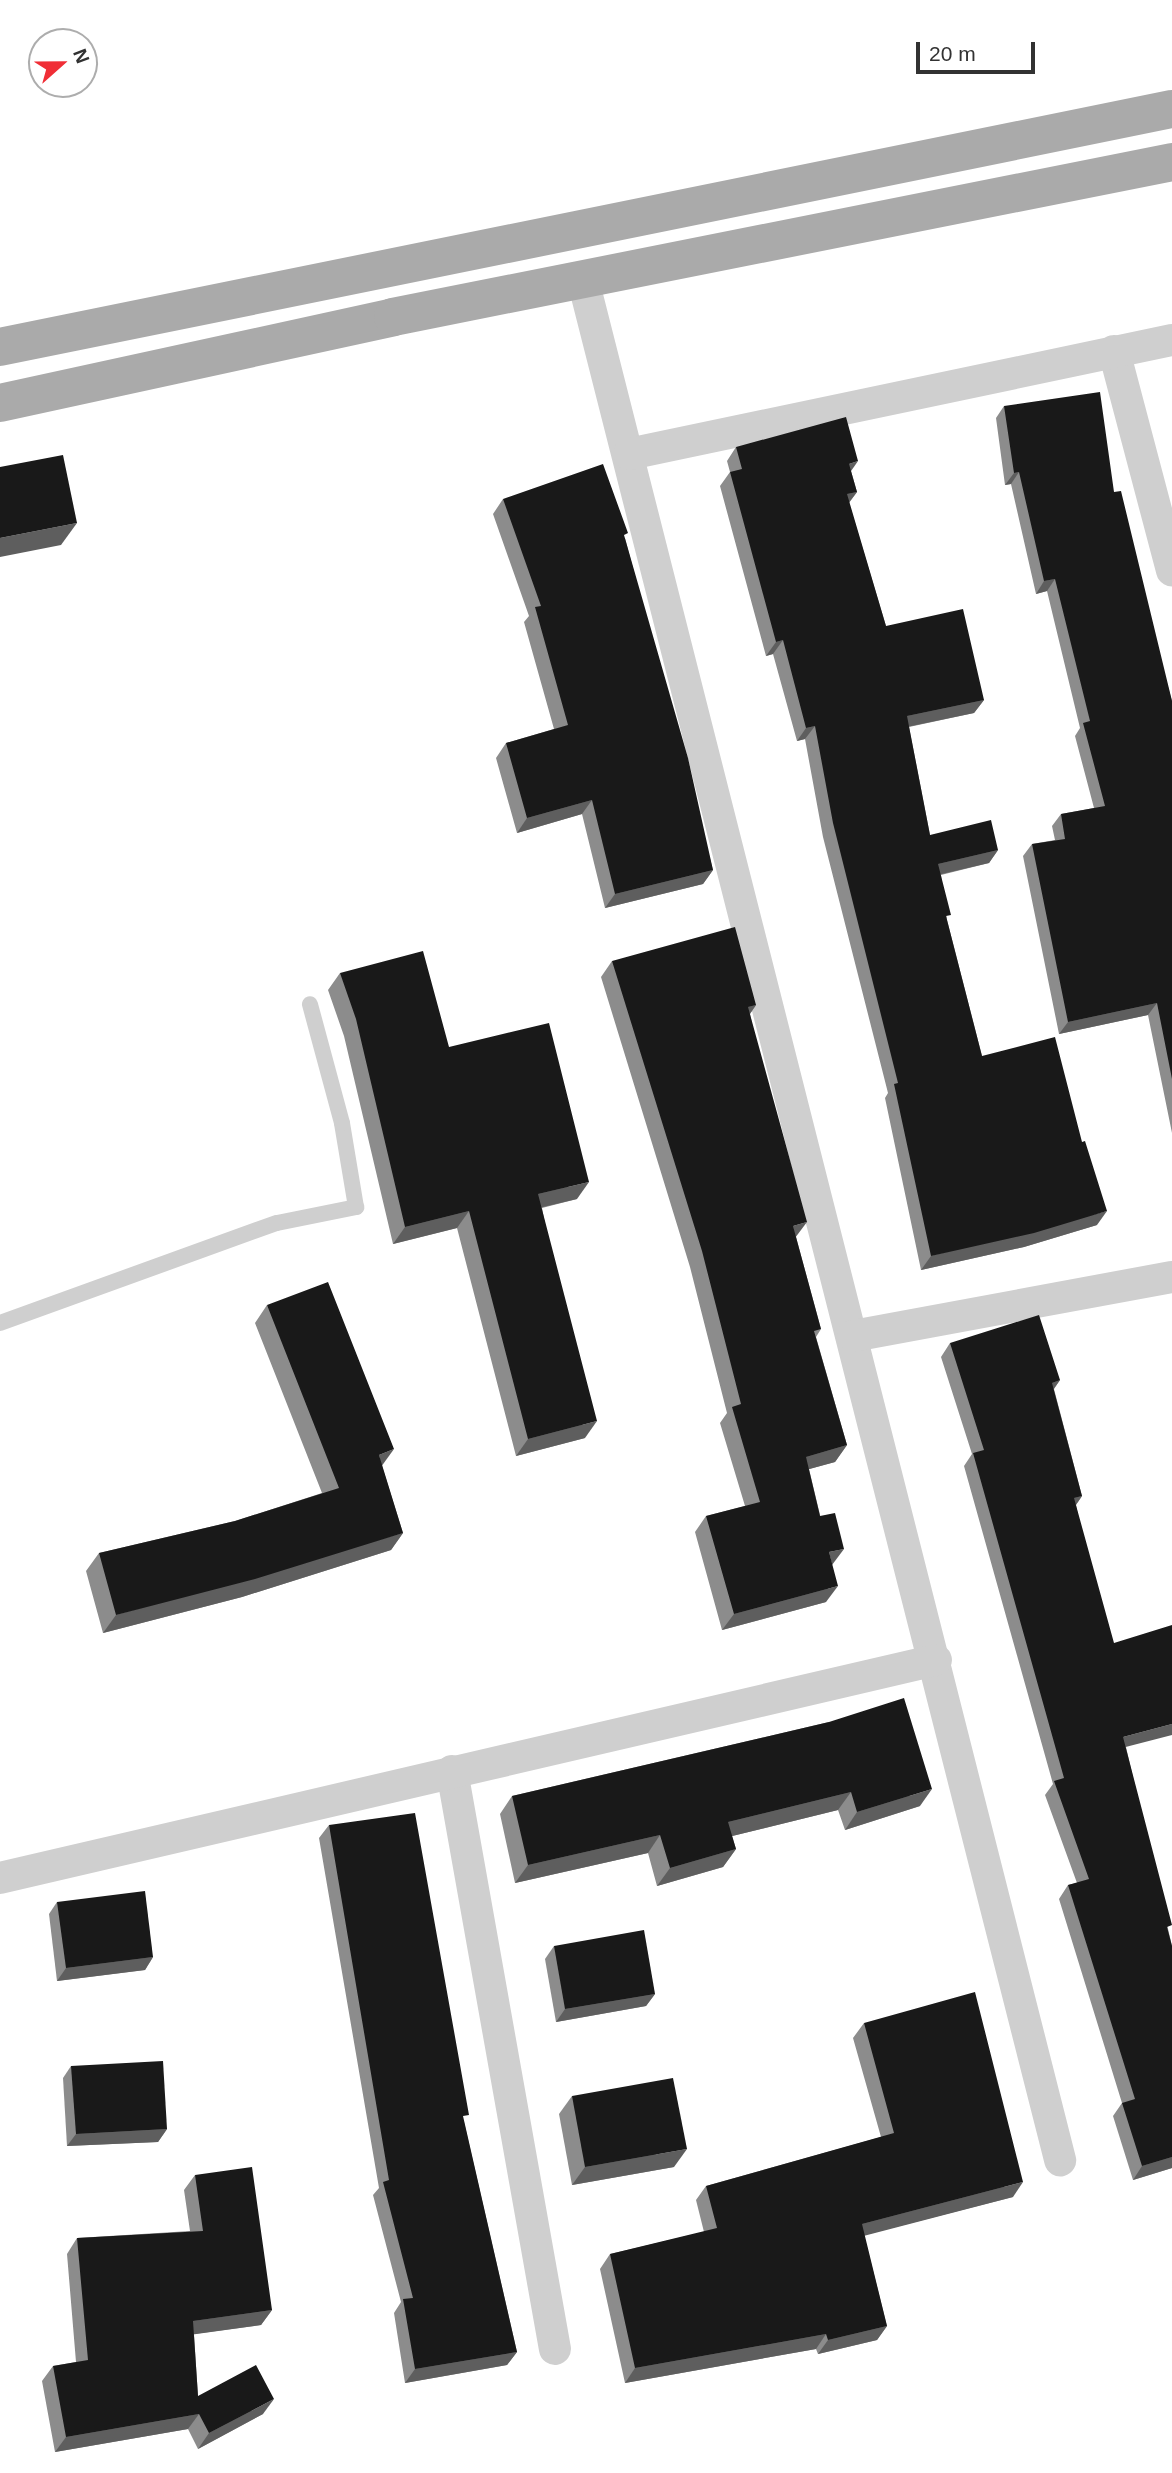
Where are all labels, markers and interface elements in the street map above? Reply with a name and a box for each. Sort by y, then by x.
north arrow [28,28,98,98]
scale bar [920,28,1039,72]
text: 20 m [929,42,976,65]
text: N [69,46,93,66]

